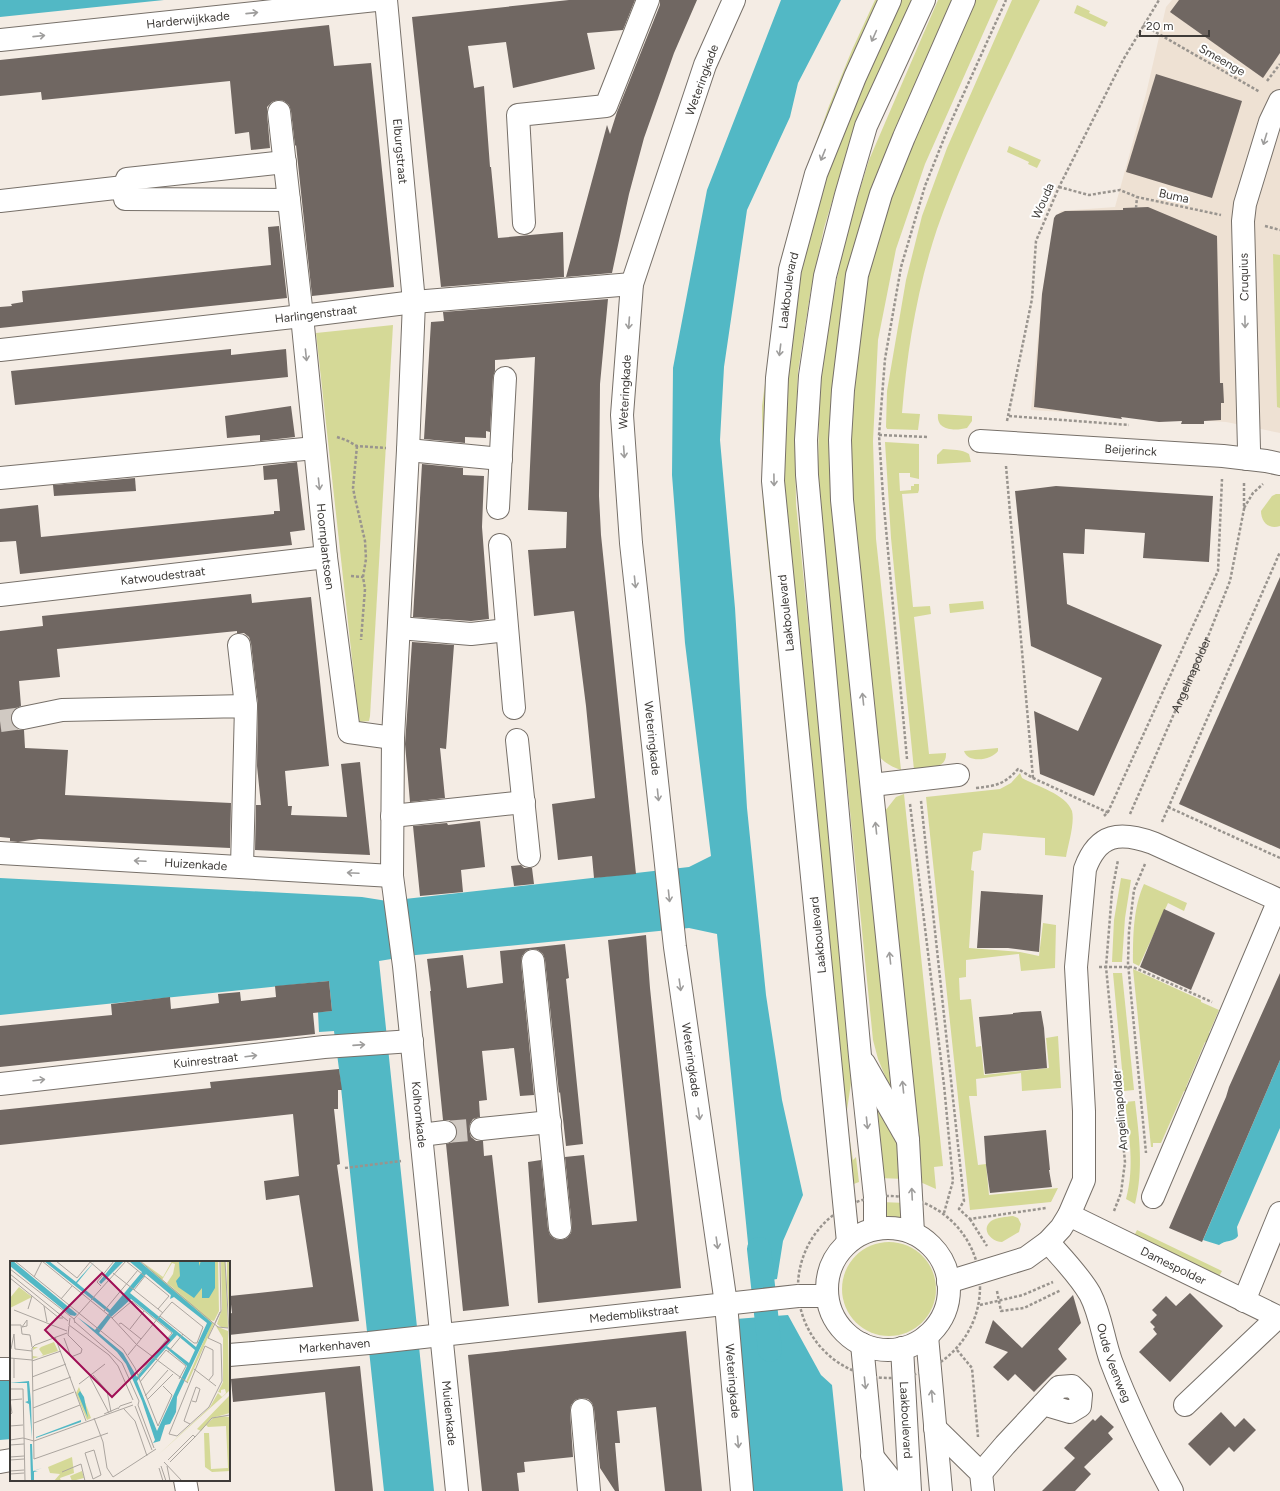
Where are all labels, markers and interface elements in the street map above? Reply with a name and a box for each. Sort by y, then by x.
street label: Harderwijkkade [146,9,231,31]
one-way arrow [245,9,258,17]
scale bar [1140,12,1209,38]
text: 20 m [1146,19,1174,33]
one-way arrow [870,29,877,41]
one-way arrow [32,32,45,39]
street label: Smeenge [1196,41,1248,79]
street label: Weteringkade [683,42,721,117]
street label: Elburgstraat [390,118,410,185]
one-way arrow [1261,132,1268,145]
one-way arrow [819,149,826,161]
street label: Wouda [1029,181,1057,221]
street label: Buma [1158,186,1190,206]
street label: Laakboulevard [776,251,802,330]
street label: Cruquius [1237,252,1251,301]
street label: Harlingenstraat [274,302,358,326]
one-way arrow [1242,315,1249,328]
one-way arrow [626,316,633,329]
one-way arrow [776,343,784,356]
one-way arrow [302,348,310,361]
street label: Weteringkade [616,354,634,430]
street label: Beijerinck [1104,442,1157,459]
one-way arrow [621,445,628,458]
one-way arrow [770,473,778,486]
one-way arrow [315,477,322,490]
street label: Hoornplantsoen [314,503,337,591]
street label: Katwoudestraat [120,564,207,588]
street label: Laakboulevard [775,574,797,652]
one-way arrow [631,575,639,588]
street label: Angelinapolder [1168,635,1214,715]
one-way arrow [859,693,866,706]
street label: Weteringkade [641,700,663,776]
one-way arrow [655,788,662,801]
one-way arrow [872,822,880,835]
street label: Huizenkade [164,856,228,873]
one-way arrow [134,858,147,865]
one-way arrow [347,870,360,877]
one-way arrow [666,889,673,902]
street label: Laakboulevard [807,896,829,974]
one-way arrow [886,951,893,964]
one-way arrow [676,979,684,992]
street label: Weteringkade [679,1022,703,1098]
one-way arrow [352,1041,365,1048]
street label: Kuinrestraat [173,1050,239,1071]
one-way arrow [244,1052,257,1059]
street label: Angelinapolder [1109,1069,1131,1151]
one-way arrow [32,1076,45,1084]
street label: Kolhornkade [409,1081,429,1149]
one-way arrow [899,1081,907,1094]
one-way arrow [695,1107,703,1120]
one-way arrow [863,1116,871,1129]
one-way arrow [908,1188,915,1201]
one-way arrow [713,1236,721,1249]
street label: Damespolder [1138,1244,1208,1288]
inset map [10,1261,230,1481]
street label: Medemblikstraat [588,1302,680,1326]
street label: Oude Veenweg [1094,1322,1134,1405]
street label: Markenhaven [298,1336,371,1356]
street label: Weteringkade [722,1343,743,1419]
one-way arrow [862,1376,869,1389]
street label: Muidenkade [439,1380,459,1447]
street label: Laakboulevard [897,1381,915,1459]
one-way arrow [929,1390,936,1403]
one-way arrow [735,1435,742,1448]

